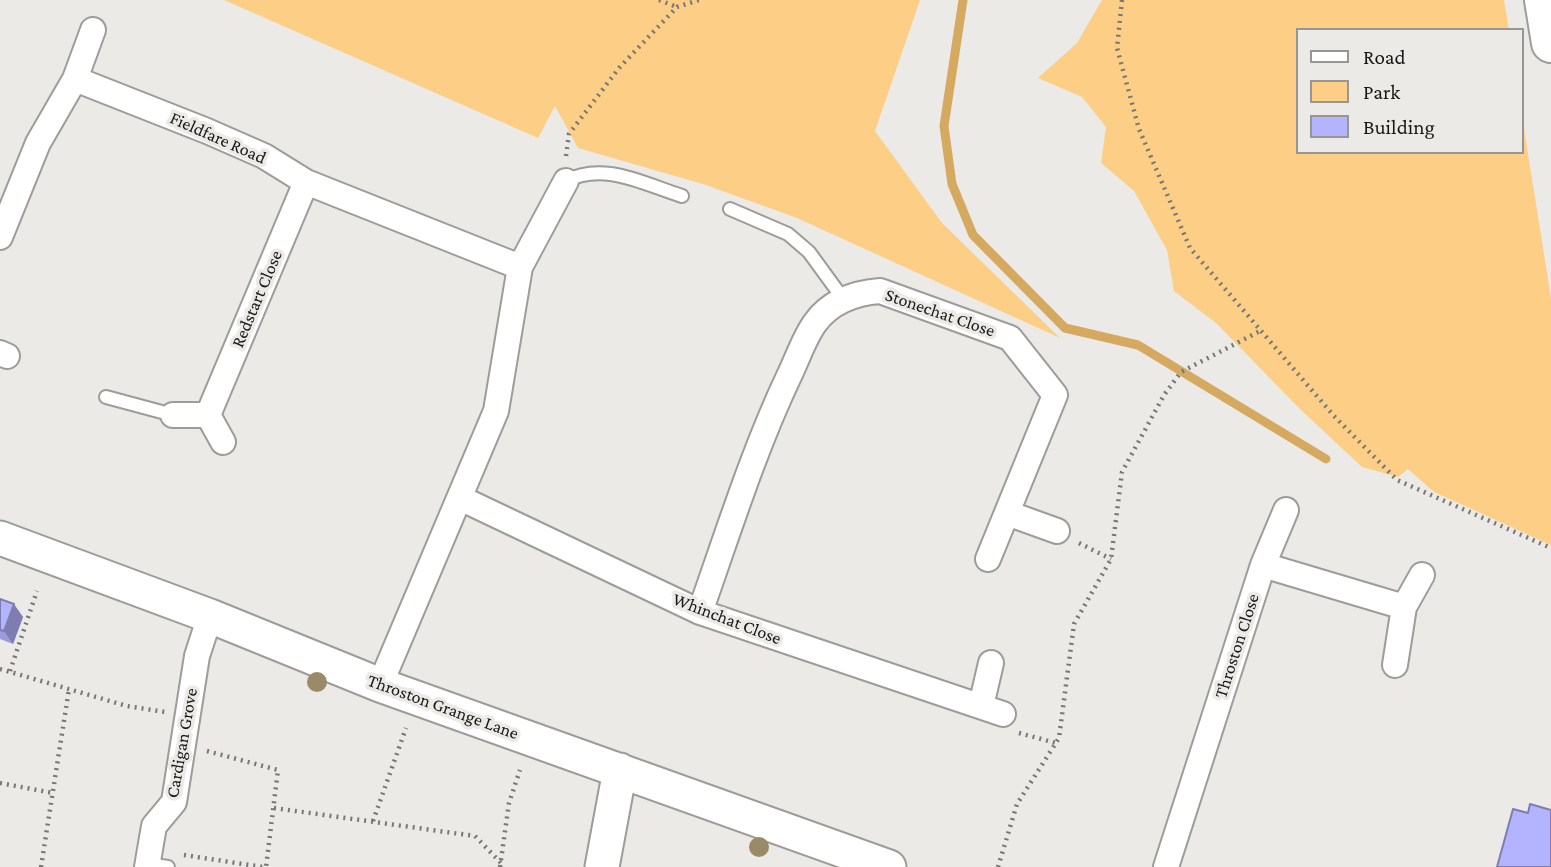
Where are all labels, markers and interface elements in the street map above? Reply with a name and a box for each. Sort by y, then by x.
legend [1296,28,1523,154]
text: Road [1363,45,1406,69]
text: Park [1363,80,1400,104]
street label: Fieldfare Road [167,107,269,169]
text: Building [1363,115,1435,139]
street label: Redstart Close [227,247,287,351]
street label: Stonechat Close [882,284,998,342]
street label: Whinchat Close [670,588,784,650]
street label: Throston Close [1210,591,1264,701]
street label: Throston Grange Lane [364,670,522,744]
street label: Cardigan Grove [162,686,202,800]

